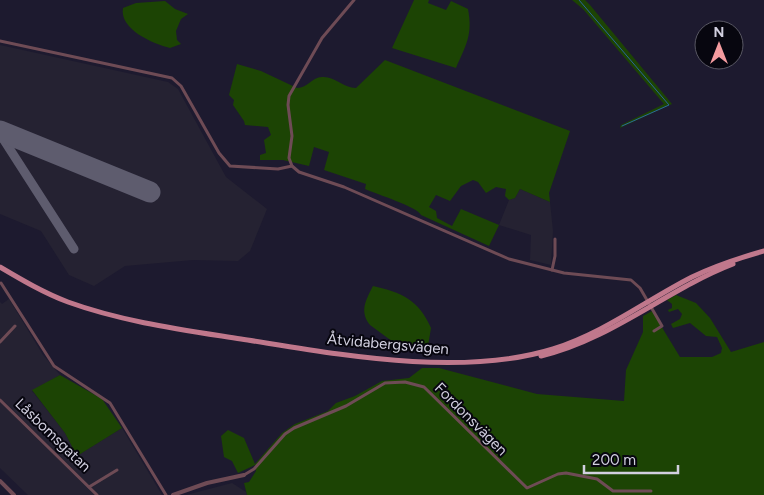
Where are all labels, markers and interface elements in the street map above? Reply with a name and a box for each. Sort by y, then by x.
north arrow [694,20,744,70]
text: N [714,24,724,41]
street label: Åtvidabergsvägen [326,330,450,358]
street label: Fordonsvägen [431,379,511,459]
street label: Låsbomsgatan [12,395,94,475]
scale bar [584,442,678,474]
text: 200 m [592,451,636,469]

